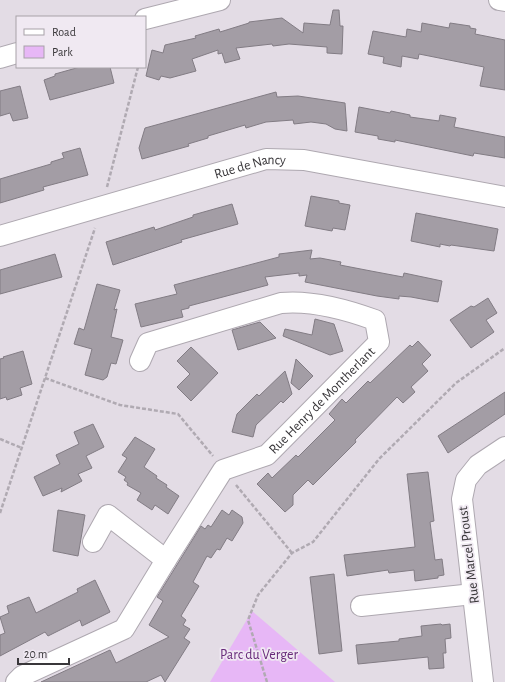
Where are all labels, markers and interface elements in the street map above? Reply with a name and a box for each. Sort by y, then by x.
legend [16,16,146,68]
text: Road [52,26,76,38]
text: Park [52,46,73,58]
street label: Rue de Nancy [213,153,286,182]
street label: Rue Henry de Montherlant [266,344,378,457]
street label: Rue Marcel Proust [456,505,482,604]
scale bar [18,640,69,666]
text: 20 m [24,648,47,660]
park label: Parc du Verger [220,648,299,662]

